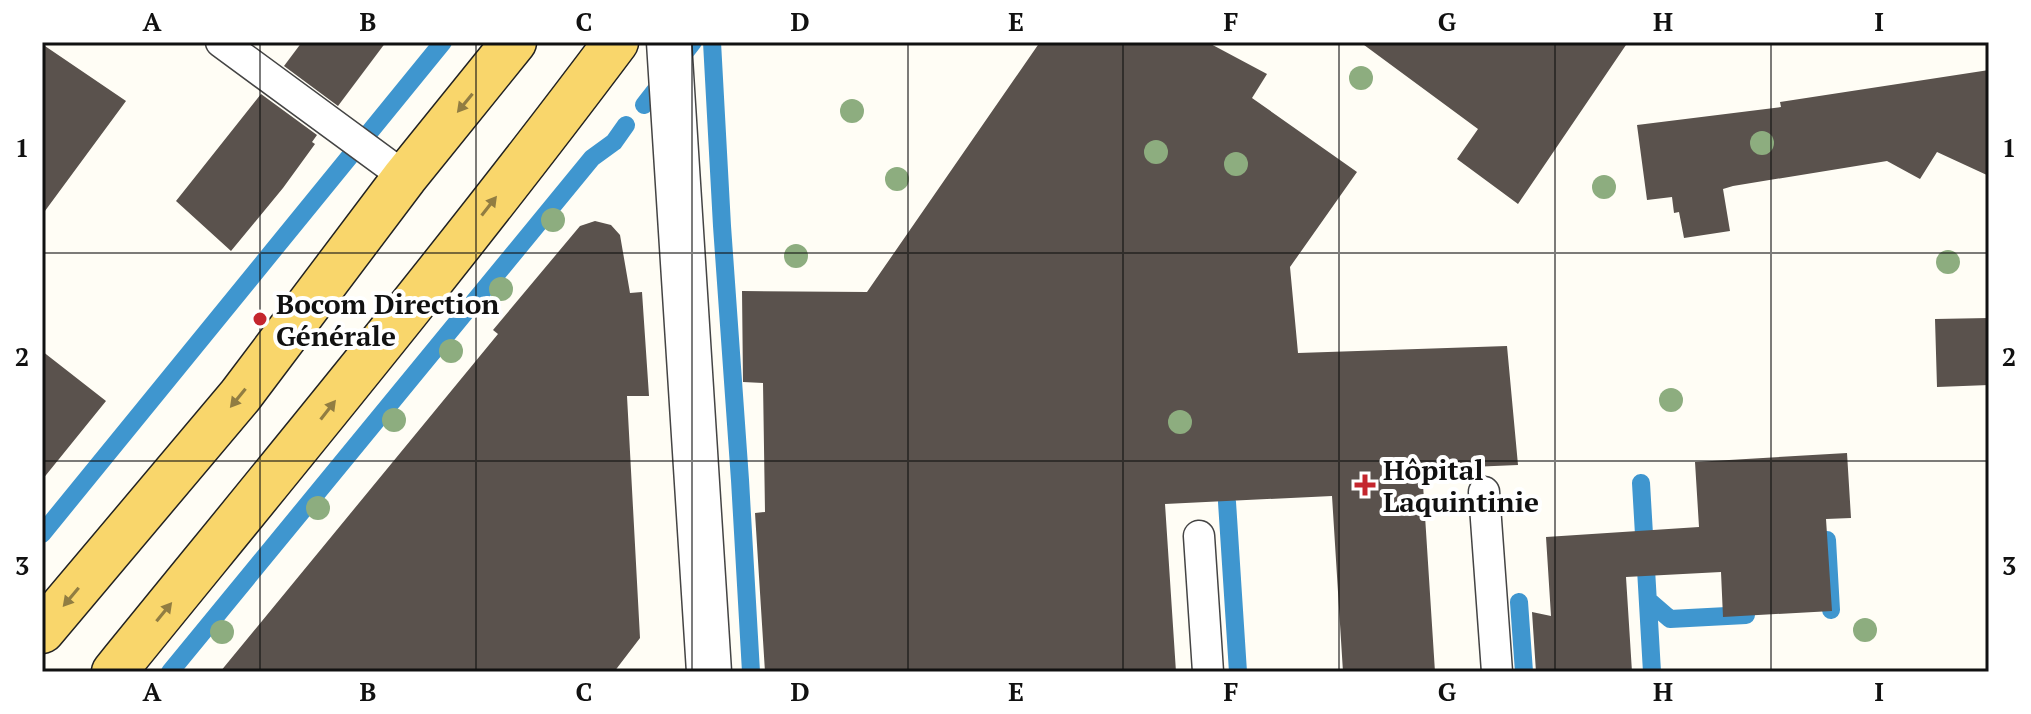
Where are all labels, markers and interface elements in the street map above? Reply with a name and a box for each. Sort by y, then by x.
text: A [143,4,162,38]
text: B [360,4,376,38]
text: C [576,4,592,38]
text: D [790,4,810,38]
text: E [1008,4,1024,38]
text: F [1224,4,1239,38]
text: G [1438,4,1457,38]
text: H [1653,4,1673,38]
text: I [1874,4,1884,38]
one-way arrow [457,93,474,113]
text: 1 [15,130,29,164]
text: 1 [2002,130,2016,164]
one-way arrow [481,196,497,216]
place label: Bocom Direction Générale [276,285,499,354]
marker: Bocom Direction Générale [251,310,269,328]
text: 2 [15,339,29,373]
text: 2 [2002,339,2016,373]
one-way arrow [230,388,247,408]
one-way arrow [319,400,335,420]
place label: Hôpital Laquintinie [1383,451,1539,520]
marker: Hôpital Laquintinie [1354,474,1376,496]
text: 3 [15,548,29,582]
text: 3 [2002,548,2016,582]
one-way arrow [63,586,80,606]
one-way arrow [155,602,172,622]
text: A [143,674,162,708]
text: B [360,674,376,708]
text: C [576,674,592,708]
text: D [790,674,810,708]
text: E [1008,674,1024,708]
text: F [1224,674,1239,708]
text: G [1438,674,1457,708]
text: H [1653,674,1673,708]
text: I [1874,674,1884,708]

